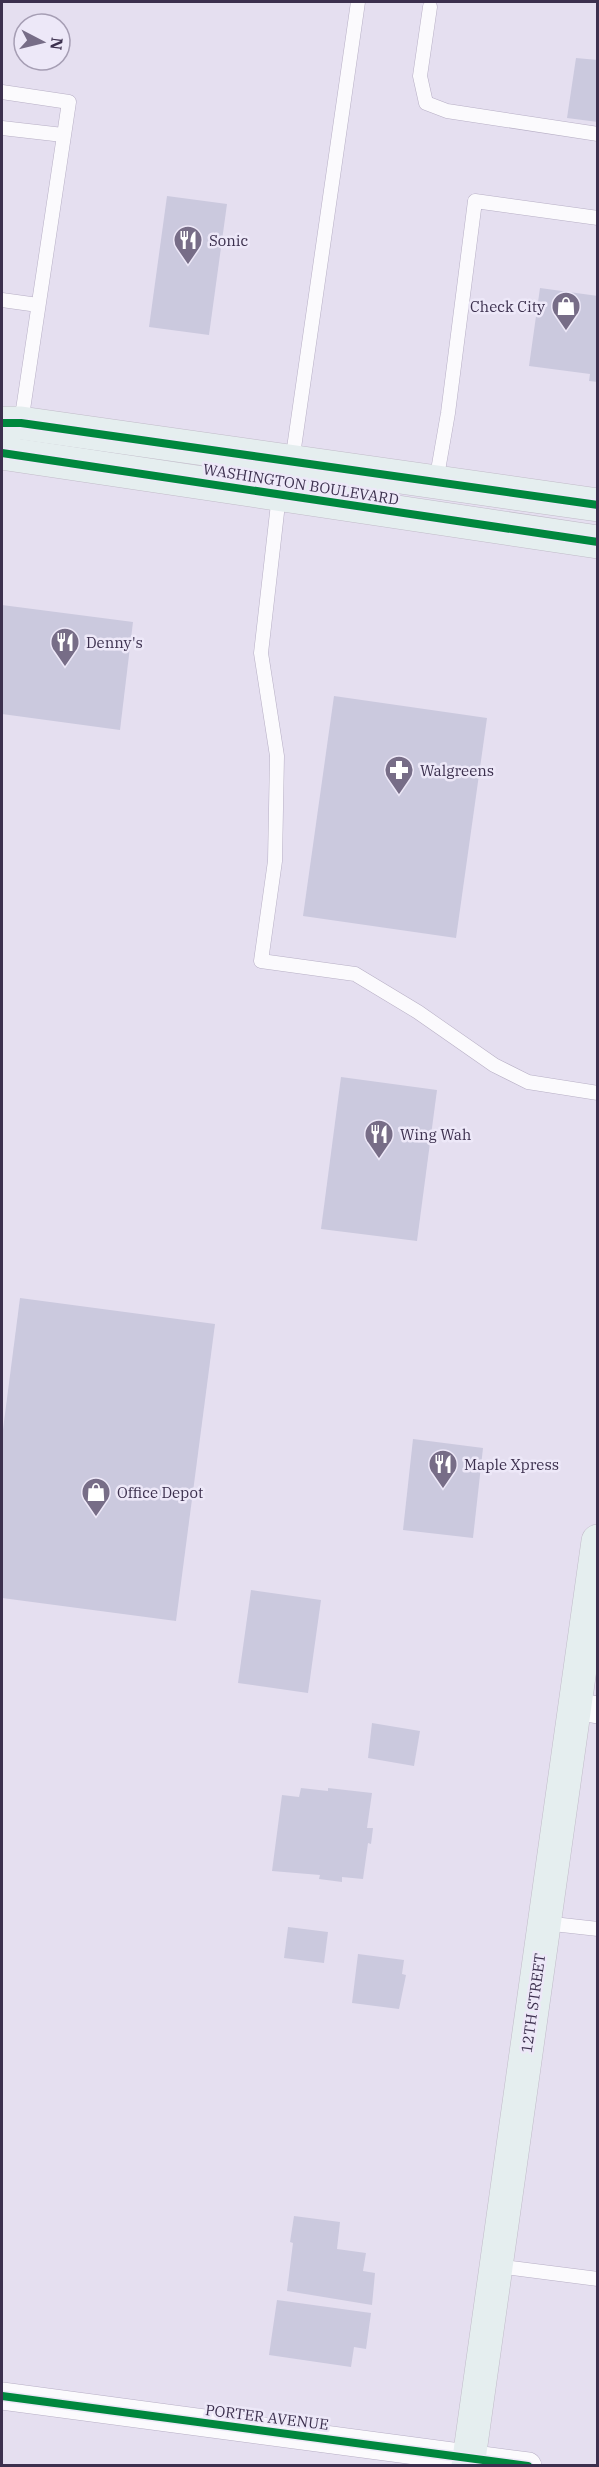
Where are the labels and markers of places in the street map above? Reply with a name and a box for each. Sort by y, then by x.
restaurant icon: Sonic [172,224,204,266]
place label: Sonic [209,231,249,250]
shop icon: Check City [550,290,582,332]
place label: Check City [470,297,545,316]
restaurant icon: Denny's [49,626,81,668]
place label: Denny's [86,633,143,652]
pharmacy icon: Walgreens [383,754,415,796]
place label: Walgreens [420,761,494,780]
restaurant icon: Wing Wah [363,1118,395,1160]
place label: Wing Wah [400,1125,471,1144]
restaurant icon: Maple Xpress [427,1448,459,1490]
place label: Maple Xpress [464,1455,559,1474]
shop icon: Office Depot [80,1476,112,1518]
place label: Office Depot [117,1483,203,1502]

